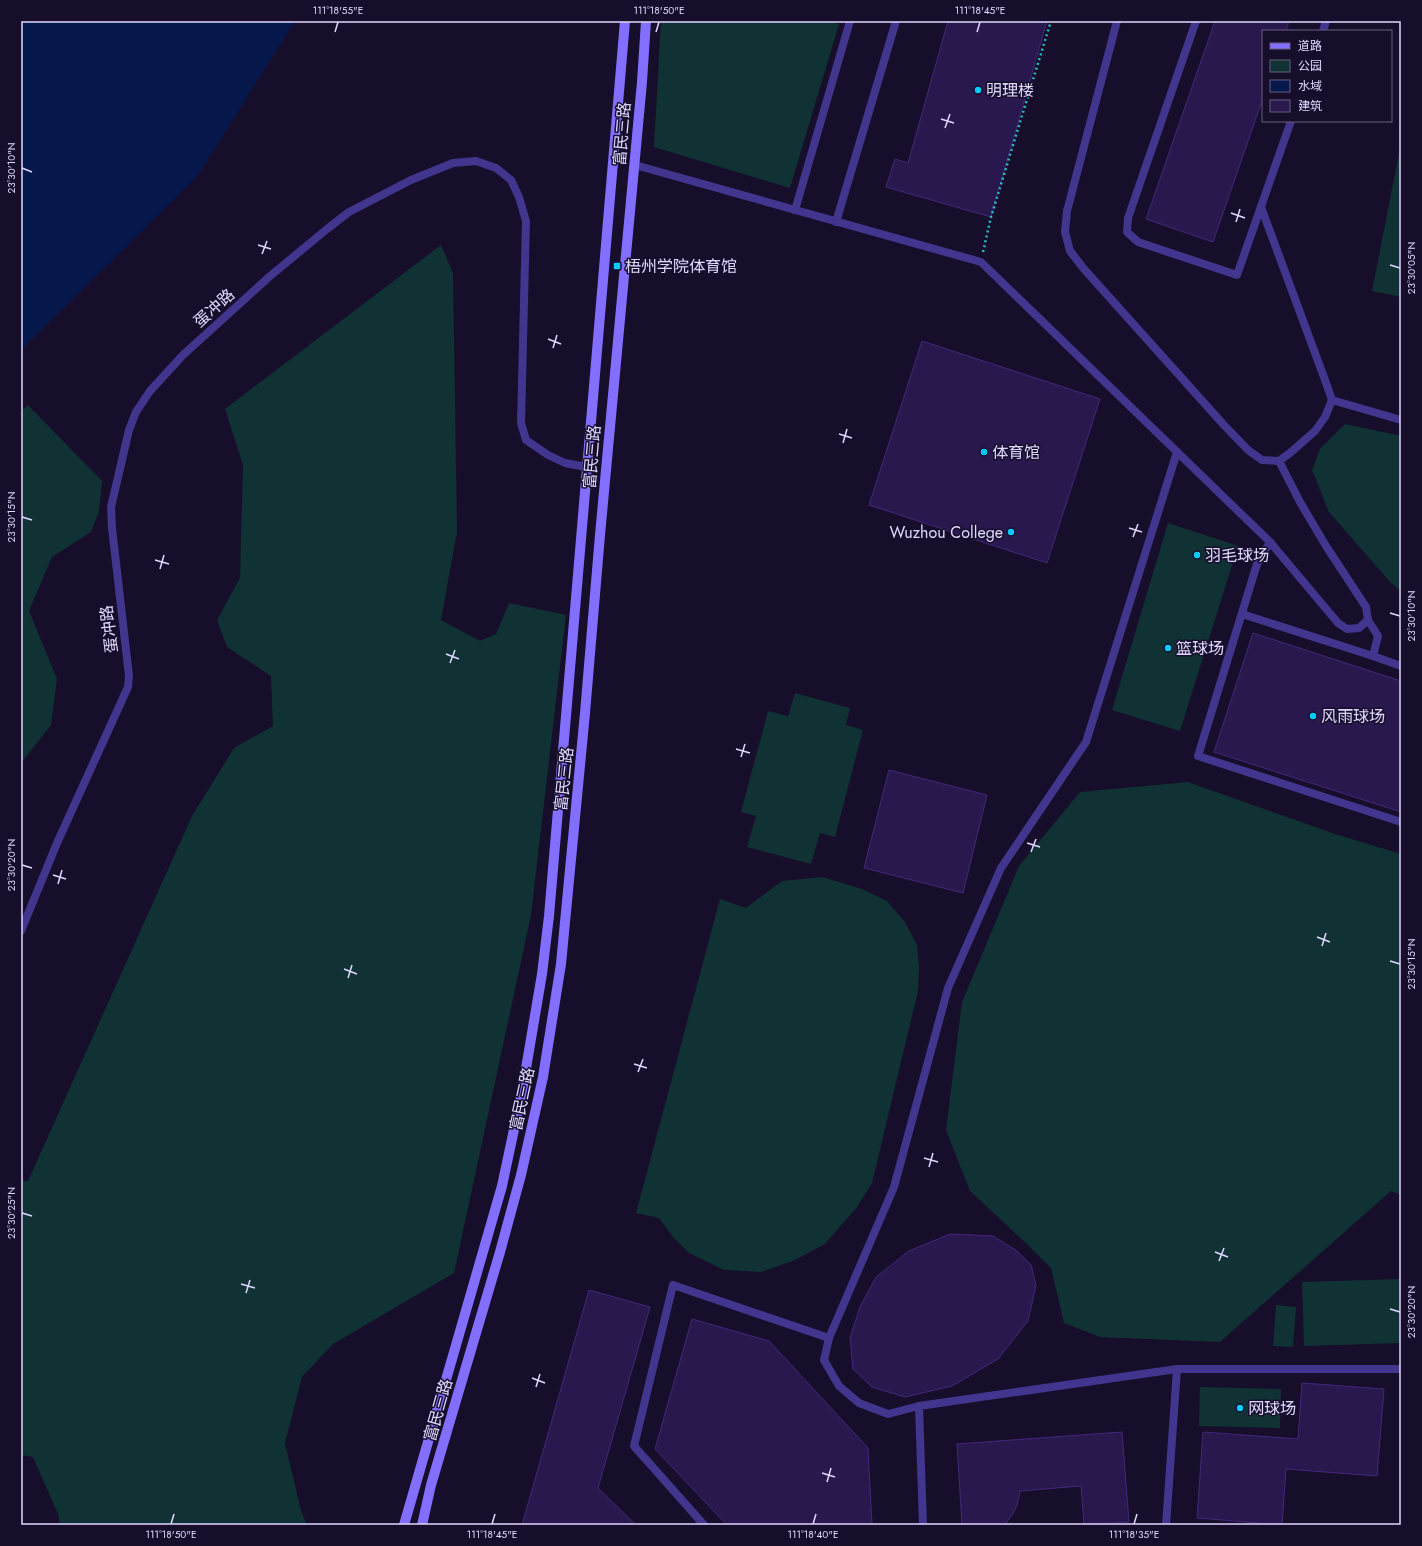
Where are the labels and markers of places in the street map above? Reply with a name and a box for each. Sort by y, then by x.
place label: 明理楼 [986,79,1034,102]
marker: 明理楼 [973,85,983,95]
place label: 梧州学院体育馆 [625,255,737,278]
marker: 梧州学院体育馆 [612,261,622,271]
place label: 体育馆 [992,441,1040,464]
marker: 体育馆 [979,447,989,457]
place label: Wuzhou College [890,521,1003,544]
marker: Wuzhou College [1006,527,1016,537]
place label: 羽毛球场 [1205,544,1269,567]
marker: 羽毛球场 [1192,550,1202,560]
place label: 篮球场 [1176,637,1224,660]
marker: 篮球场 [1163,643,1173,653]
place label: 风雨球场 [1321,705,1385,728]
marker: 风雨球场 [1308,711,1318,721]
place label: 网球场 [1248,1397,1296,1420]
marker: 网球场 [1235,1403,1245,1413]

